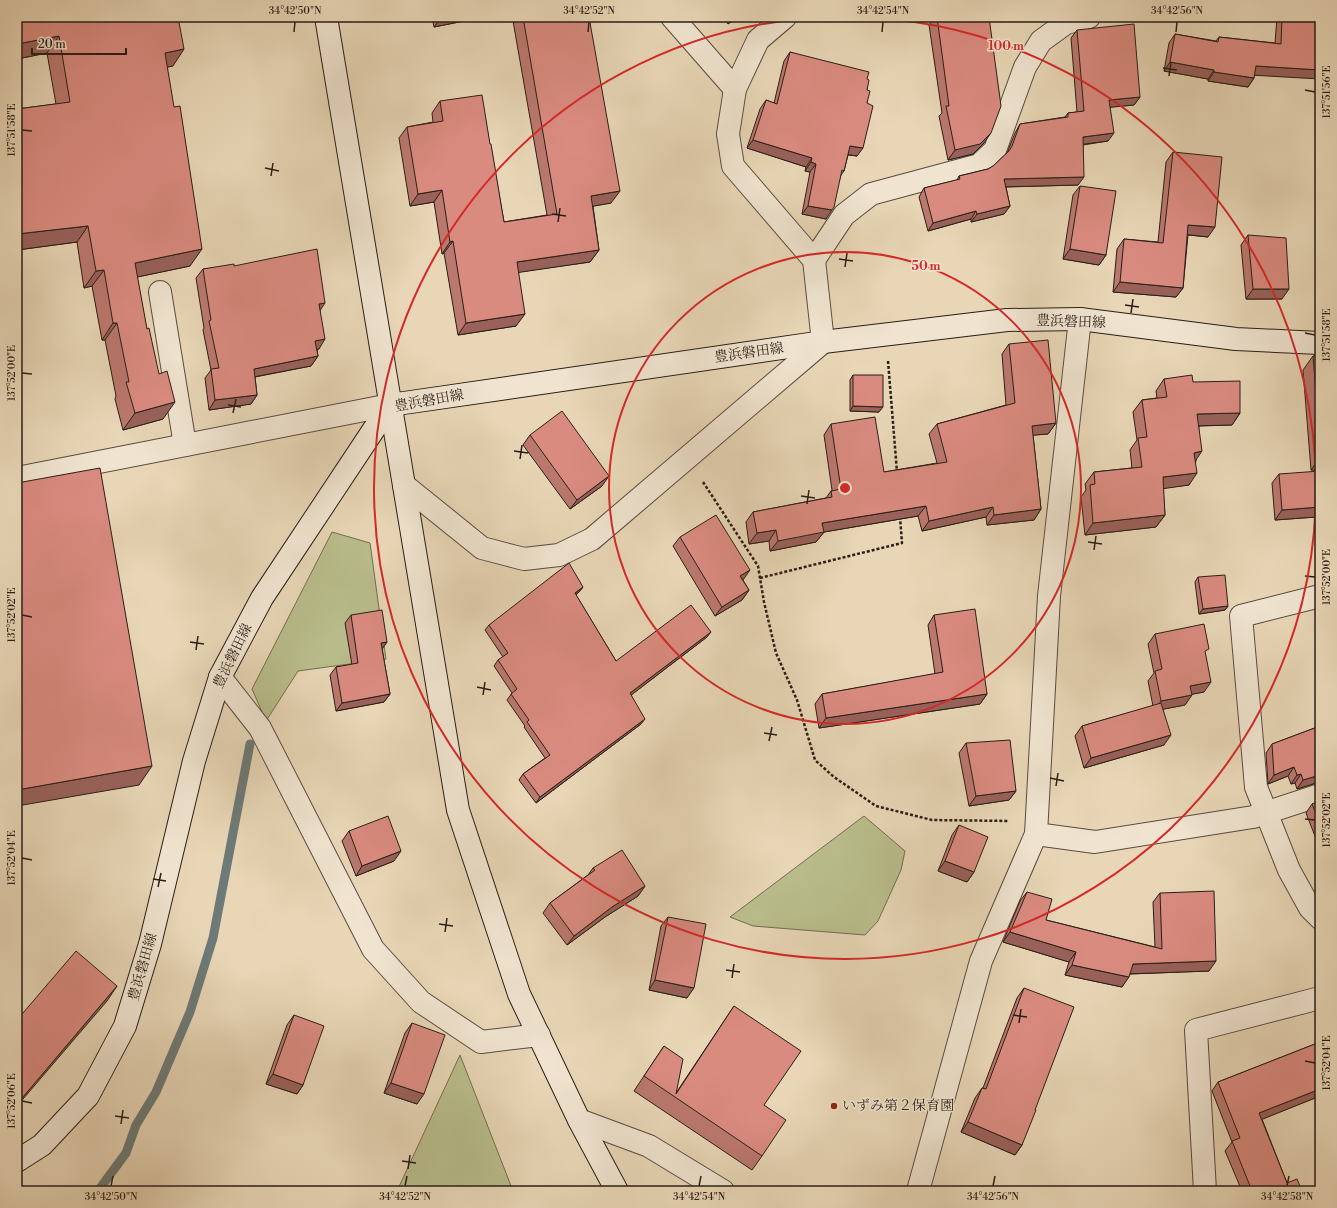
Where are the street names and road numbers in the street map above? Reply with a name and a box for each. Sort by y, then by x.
street label: 豊浜磐田線 [1036,312,1106,332]
street label: 豊浜磐田線 [713,339,785,367]
street label: 豊浜磐田線 [393,386,465,416]
street label: 豊浜磐田線 [210,621,256,691]
street label: 豊浜磐田線 [125,931,161,1003]

